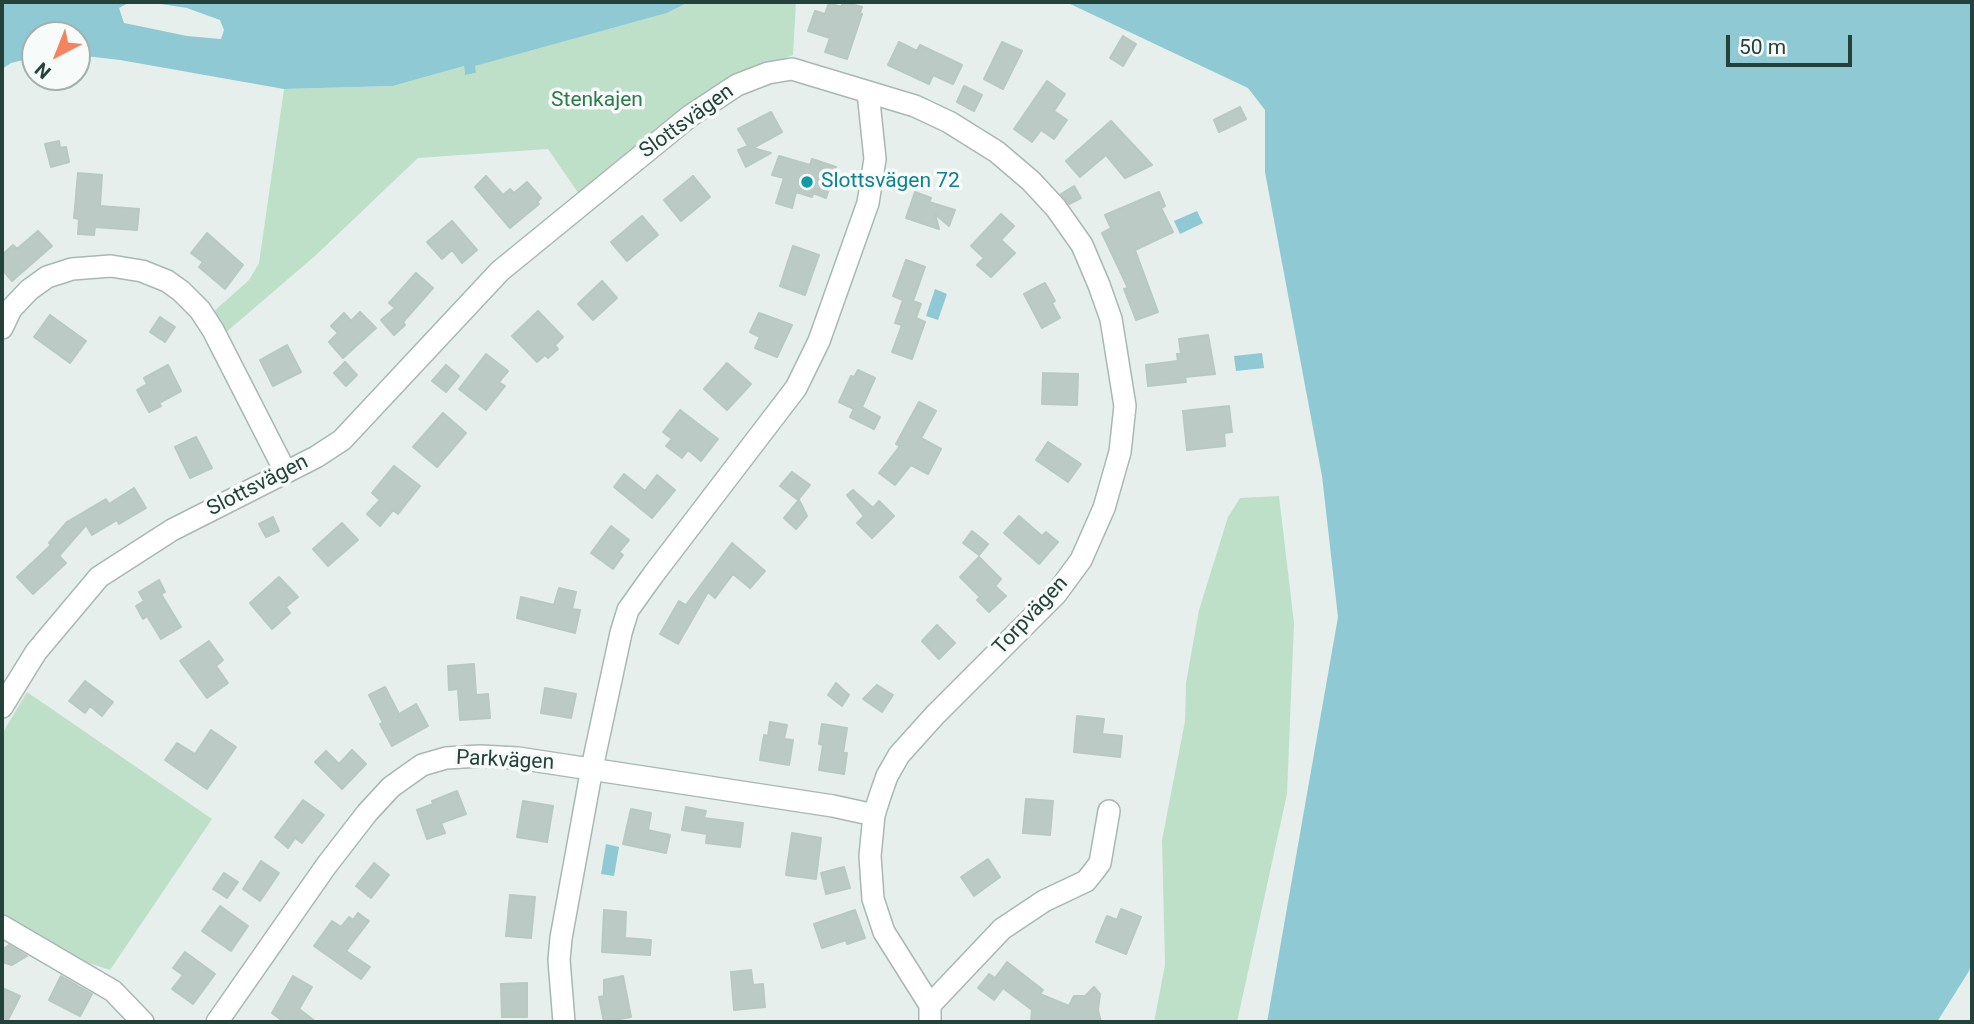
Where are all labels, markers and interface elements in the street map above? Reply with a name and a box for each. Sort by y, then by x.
north arrow [21,21,91,91]
scale bar [1729,21,1855,65]
text: 50 m [1739,35,1786,59]
text: N [30,57,56,84]
street label: Slottsvägen [635,79,739,165]
park label: Stenkajen [551,88,643,114]
place label: Slottsvägen 72 [821,169,960,195]
marker: Slottsvägen 72 [799,174,815,190]
street label: Slottsvägen [203,450,313,522]
street label: Torpvägen [988,571,1074,661]
street label: Parkvägen [455,746,555,776]

